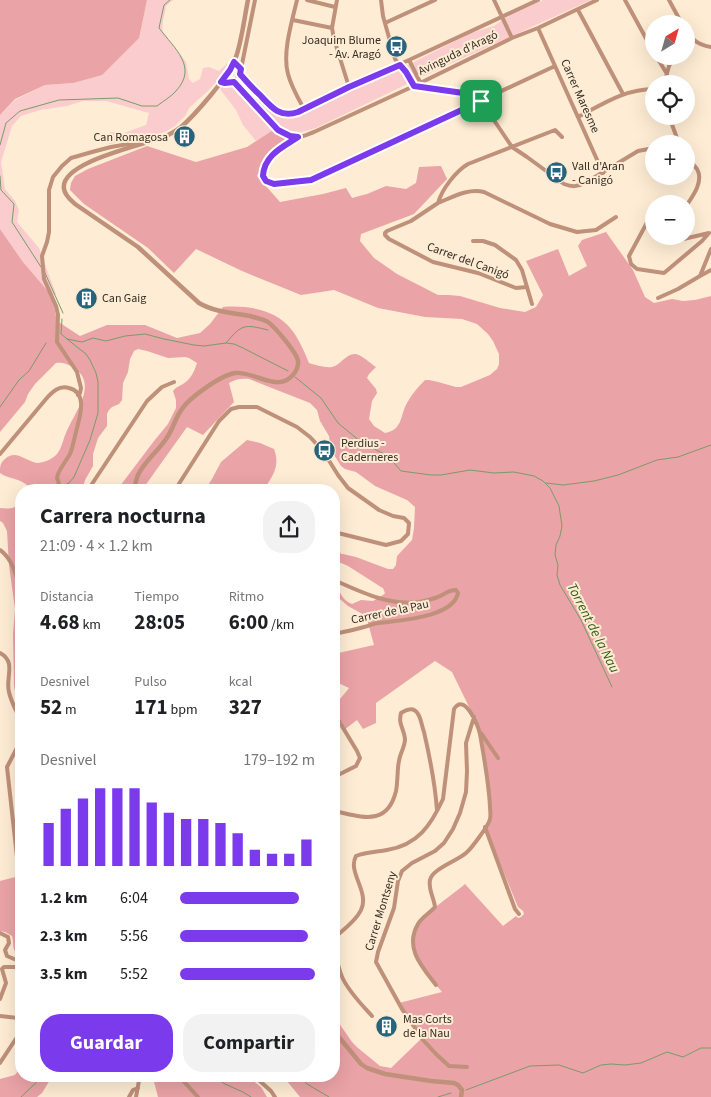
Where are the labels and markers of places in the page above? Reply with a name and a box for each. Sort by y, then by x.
place label: Joaquim Blume - Av. Aragó [302,32,381,63]
bus stop icon: Joaquim Blume - Av. Aragó [385,35,409,59]
pin [460,80,502,122]
building icon: Can Romagosa [172,125,196,149]
place label: Can Romagosa [93,129,168,146]
place label: Vall d'Aran - Canigó [572,158,624,189]
bus stop icon: Vall d'Aran - Canigó [544,161,568,185]
building icon: Can Gaig [74,286,98,310]
place label: Can Gaig [102,290,146,307]
place label: Perdius - Caderneres [341,435,398,466]
bus stop icon: Perdius - Caderneres [313,438,337,462]
place label: Mas Corts de la Nau [403,1011,452,1042]
building icon: Mas Corts de la Nau [375,1014,399,1038]

